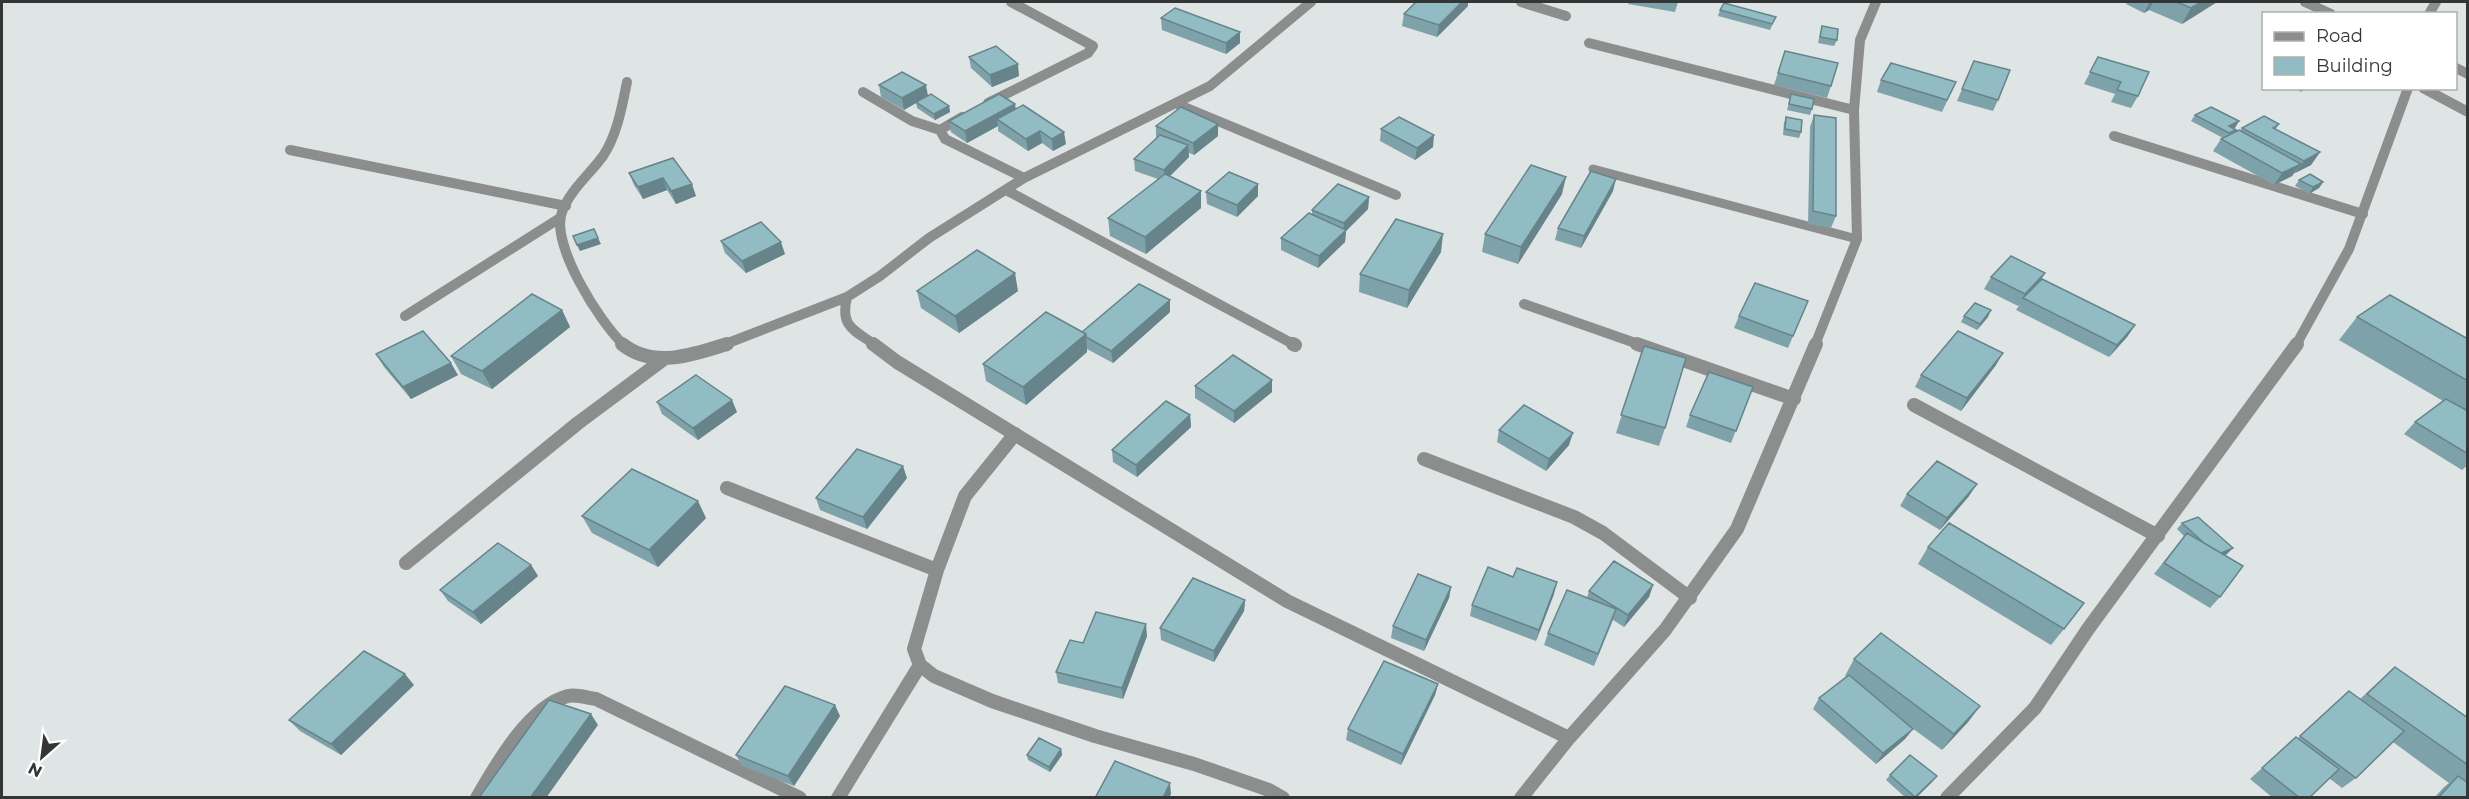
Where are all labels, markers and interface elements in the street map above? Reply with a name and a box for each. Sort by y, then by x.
legend [2262,12,2457,90]
text: Road [2316,25,2363,47]
text: Building [2316,55,2393,77]
north arrow [12,727,72,787]
text: N [25,758,45,781]

